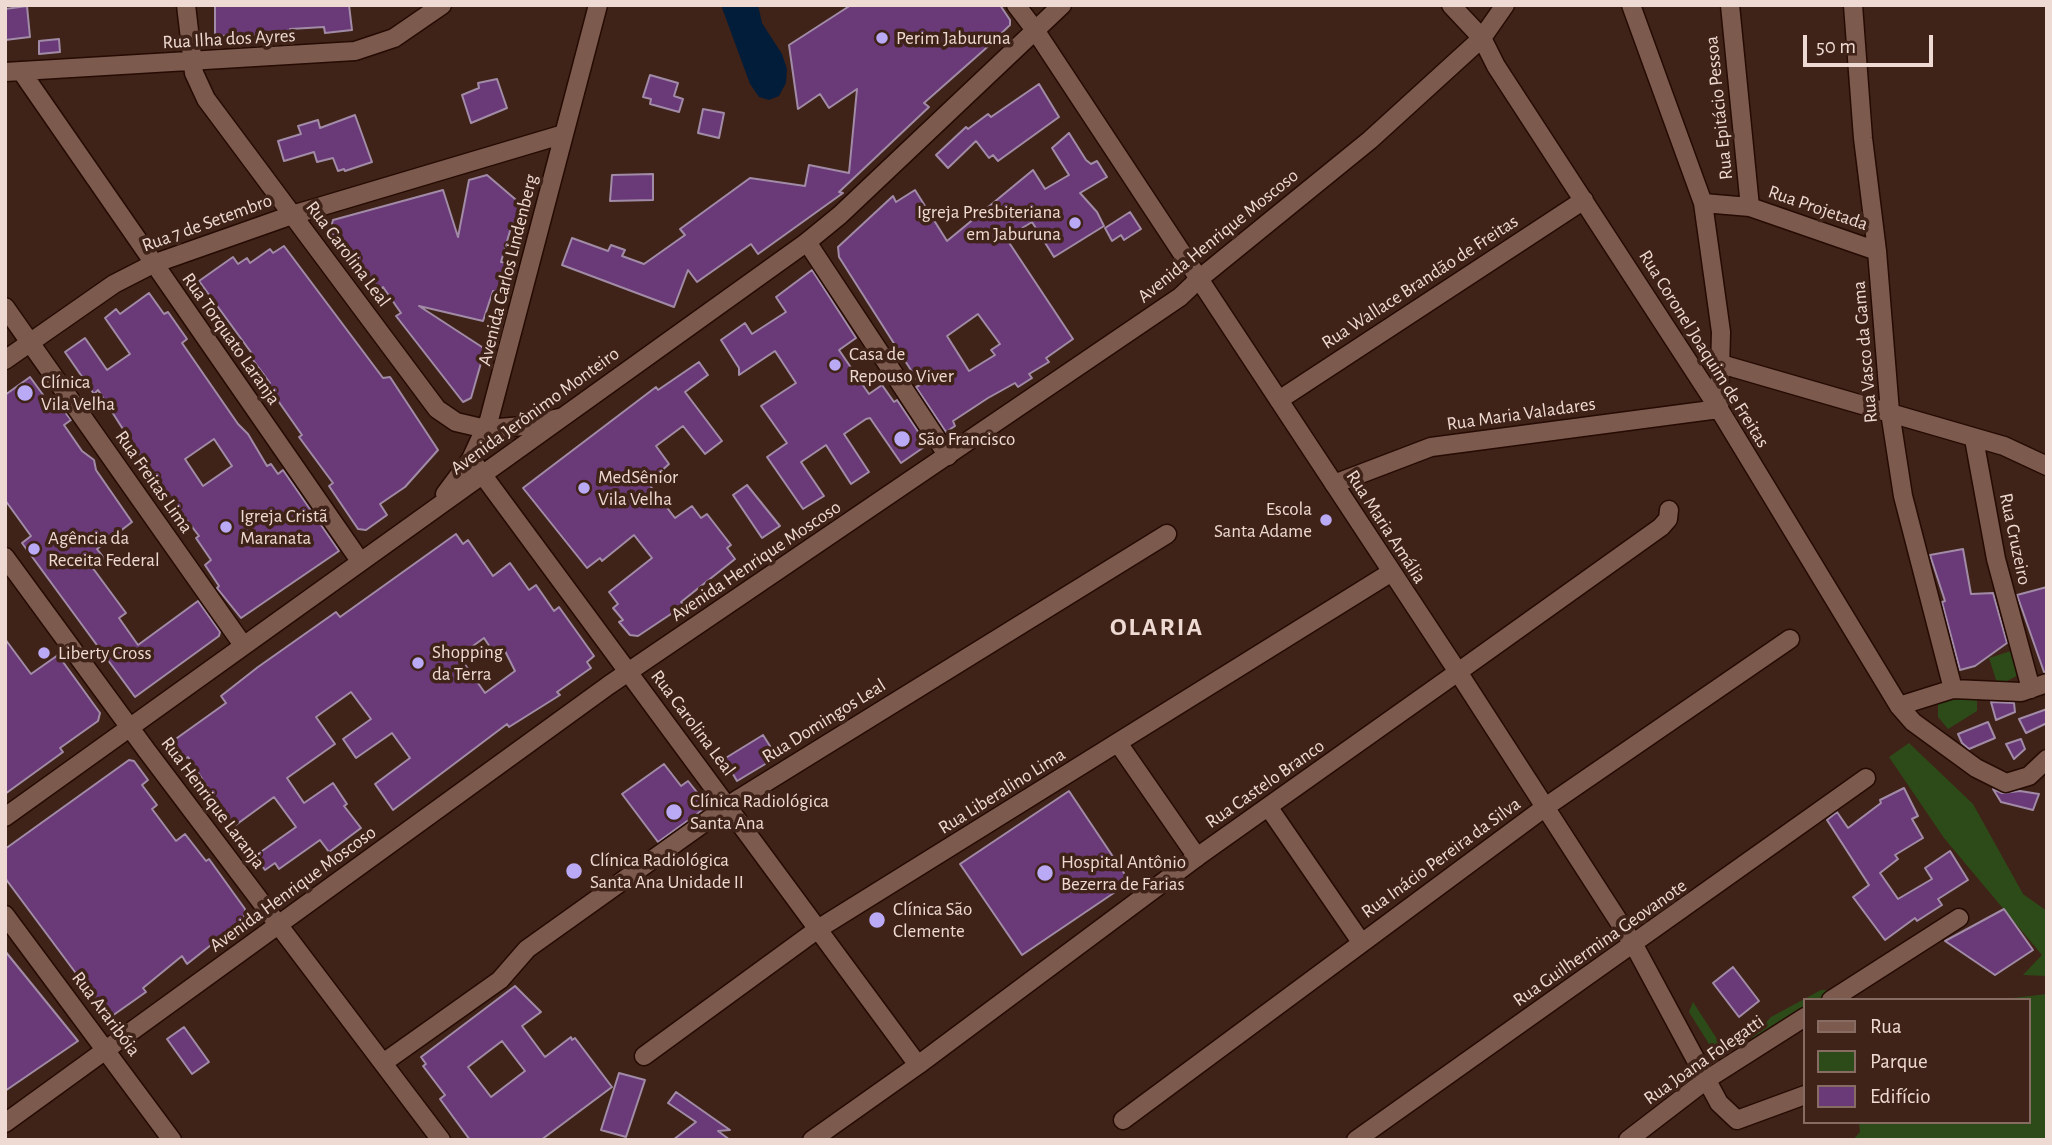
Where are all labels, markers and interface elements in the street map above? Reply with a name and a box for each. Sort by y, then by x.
scale bar [1807,21,1937,65]
street label: Rua Ilha dos Ayres [162,24,296,54]
place label: Perim Jaburuna [896,27,1011,49]
marker: Perim Jaburuna [874,30,890,46]
street label: Rua Epitácio Pessoa [1700,35,1738,181]
text: 50 m [1816,36,1856,57]
street label: Avenida Henrique Moscoso [1133,164,1303,308]
street label: Avenida Carlos Lindenberg [473,172,543,368]
street label: Rua Projetada [1765,180,1871,236]
street label: Rua 7 de Setembro [139,189,275,257]
street label: Rua Carolina Leal [301,197,395,311]
place label: Igreja Presbiteriana em Jaburuna [917,201,1061,245]
street label: Rua Wallace Brandão de Freitas [1317,210,1523,354]
marker: Igreja Presbiteriana em Jaburuna [1067,215,1083,231]
street label: Rua Coronel Joaquim de Freitas [1634,246,1774,452]
street label: Rua Torquato Laranja [177,269,285,409]
street label: Rua Vasco da Gama [1847,280,1883,424]
street label: Avenida Jerônimo Monteiro [446,342,624,480]
place label: Casa de Repouso Viver [849,343,954,387]
marker: Casa de Repouso Viver [827,357,843,373]
place label: Clínica Vila Velha [41,371,115,415]
marker: Clínica Vila Velha [15,383,35,403]
street label: Rua Maria Valadares [1445,392,1597,436]
street label: Rua Freitas Lima [110,426,198,538]
place label: São Francisco [918,428,1015,450]
marker: São Francisco [892,429,912,449]
place label: MedSênior Vila Velha [598,466,678,510]
street label: Rua Maria Amália [1341,466,1431,588]
marker: MedSênior Vila Velha [576,480,592,496]
street label: Rua Cruzeiro [1994,491,2036,587]
street label: Avenida Henrique Moscoso [667,496,845,626]
place label: Escola Santa Adame [1214,498,1312,542]
place label: Igreja Cristã Maranata [240,505,328,549]
marker: Escola Santa Adame [1318,512,1334,528]
marker: Igreja Cristã Maranata [218,519,234,535]
place label: Agência da Receita Federal [48,527,160,571]
marker: Agência da Receita Federal [26,541,42,557]
district label: OLARIA [1111,611,1203,643]
place label: Shopping da Terra [432,641,503,685]
place label: Liberty Cross [58,642,151,664]
marker: Liberty Cross [36,645,52,661]
marker: Shopping da Terra [410,655,426,671]
street label: Rua Carolina Leal [646,666,740,780]
street label: Rua Domingos Leal [758,674,890,768]
street label: Rua Henrique Laranja [156,732,270,874]
street label: Rua Castelo Branco [1201,734,1329,834]
street label: Rua Liberalino Lima [934,743,1070,839]
place label: Clínica Radiológica Santa Ana [690,790,829,834]
street label: Rua Inácio Pereira da Silva [1357,793,1525,923]
marker: Clínica Radiológica Santa Ana [664,802,684,822]
street label: Avenida Henrique Moscoso [205,821,381,957]
place label: Clínica Radiológica Santa Ana Unidade II [590,849,744,893]
place label: Hospital Antônio Bezerra de Farias [1061,851,1186,895]
marker: Clínica Radiológica Santa Ana Unidade II [564,861,584,881]
marker: Hospital Antônio Bezerra de Farias [1035,863,1055,883]
street label: Rua Guilhermina Geovanote [1509,874,1691,1012]
place label: Clínica São Clemente [893,898,972,942]
marker: Clínica São Clemente [867,910,887,930]
street label: Rua Araribóia [67,967,145,1061]
legend [1804,998,2031,1124]
street label: Rua Joana Folegatti [1639,1010,1769,1110]
text: Rua [1870,1016,1902,1037]
text: Parque [1870,1051,1928,1072]
text: Edifício [1870,1086,1930,1107]

